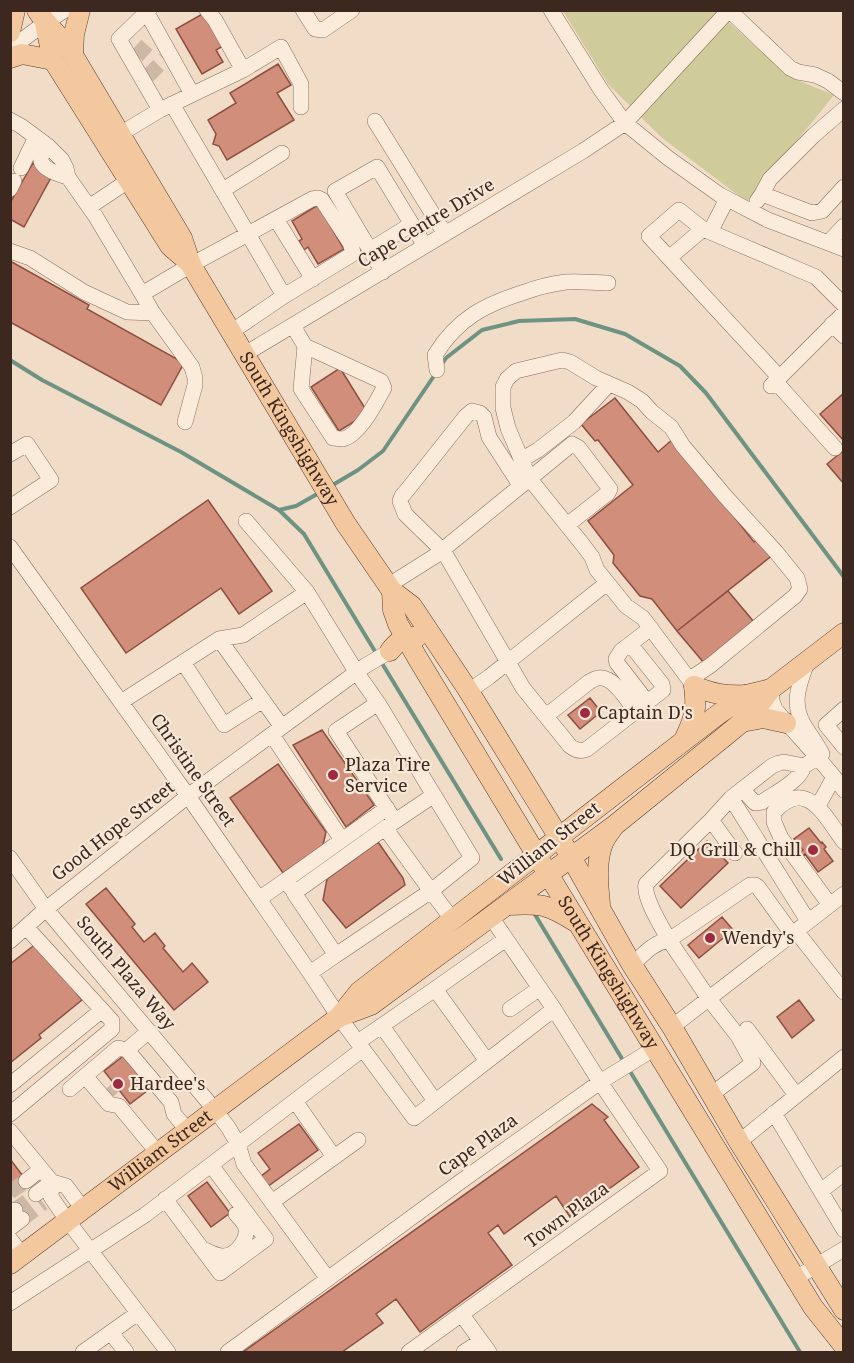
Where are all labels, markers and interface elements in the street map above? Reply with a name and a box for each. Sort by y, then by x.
street label: Cape Centre Drive [353,172,498,272]
street label: South Kingshighway [234,347,346,510]
place label: Captain D's [597,700,693,724]
marker: Captain D's [578,706,592,720]
street label: Christine Street [146,708,242,831]
place label: Plaza Tire Service [345,752,431,797]
marker: Plaza Tire Service [326,768,340,782]
street label: Good Hope Street [46,775,179,886]
street label: William Street [492,796,604,891]
place label: DQ Grill & Chill [670,837,801,861]
marker: DQ Grill & Chill [806,843,820,857]
street label: South Kingshighway [553,891,666,1054]
street label: South Plaza Way [72,910,182,1035]
place label: Wendy's [722,925,794,949]
marker: Wendy's [703,931,717,945]
place label: Hardee's [130,1071,205,1095]
marker: Hardee's [111,1077,125,1091]
street label: William Street [103,1104,216,1197]
street label: Cape Plaza [433,1107,522,1181]
street label: Town Plaza [520,1176,613,1253]

